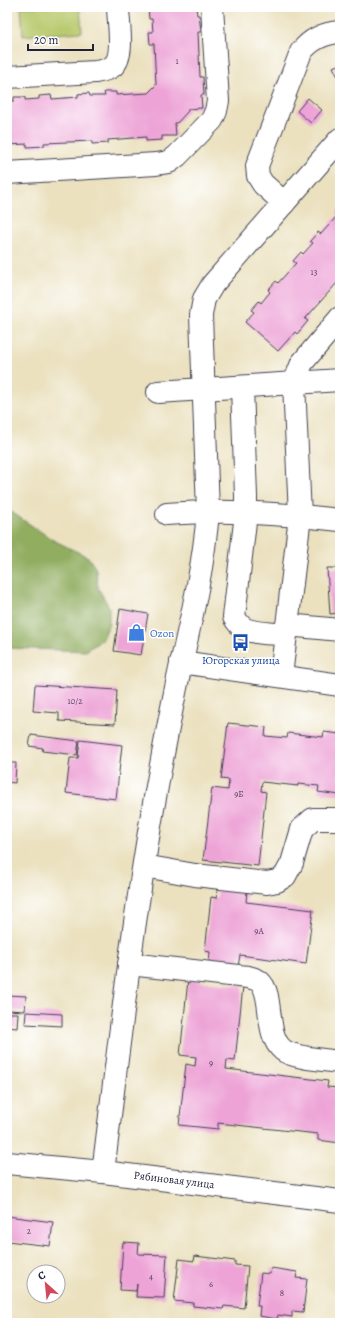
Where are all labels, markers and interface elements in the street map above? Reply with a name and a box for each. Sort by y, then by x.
scale bar [28,26,93,52]
text: 20 m [34,32,58,48]
house number: 1 [175,55,179,67]
house number: 13 [311,266,318,278]
shop icon: Ozon [127,623,147,643]
place label: Ozon [150,626,174,641]
bus stop icon: Югорская улица [231,632,251,652]
place label: Югорская улица [202,653,281,668]
house number: 10/2 [67,695,83,707]
house number: 9Б [234,788,244,800]
house number: 9А [254,925,264,937]
house number: 9 [209,1057,213,1069]
street label: Рябиновая улица [133,1168,216,1193]
house number: 2 [27,1225,32,1237]
north arrow [26,1264,66,1304]
text: С [35,1267,48,1284]
house number: 4 [149,1270,153,1282]
house number: 6 [209,1278,213,1290]
house number: 8 [280,1287,284,1299]

